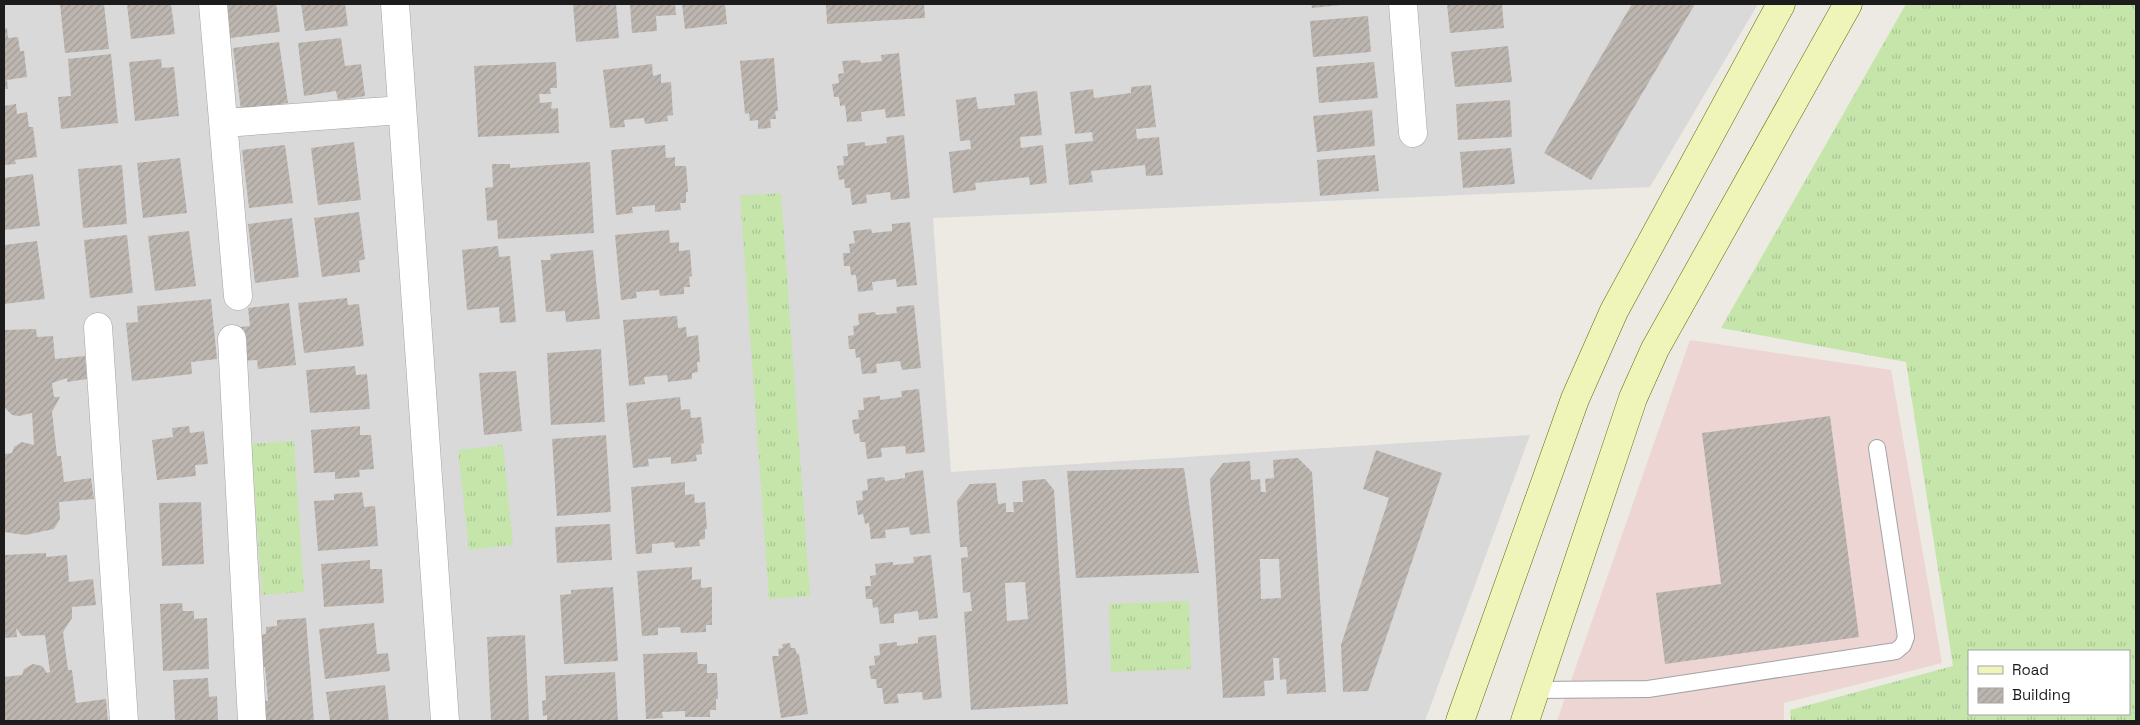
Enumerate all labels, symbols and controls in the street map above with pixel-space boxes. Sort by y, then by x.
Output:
legend [1968,650,2130,715]
text: Road [2012,660,2049,679]
text: Building [2012,685,2071,704]

